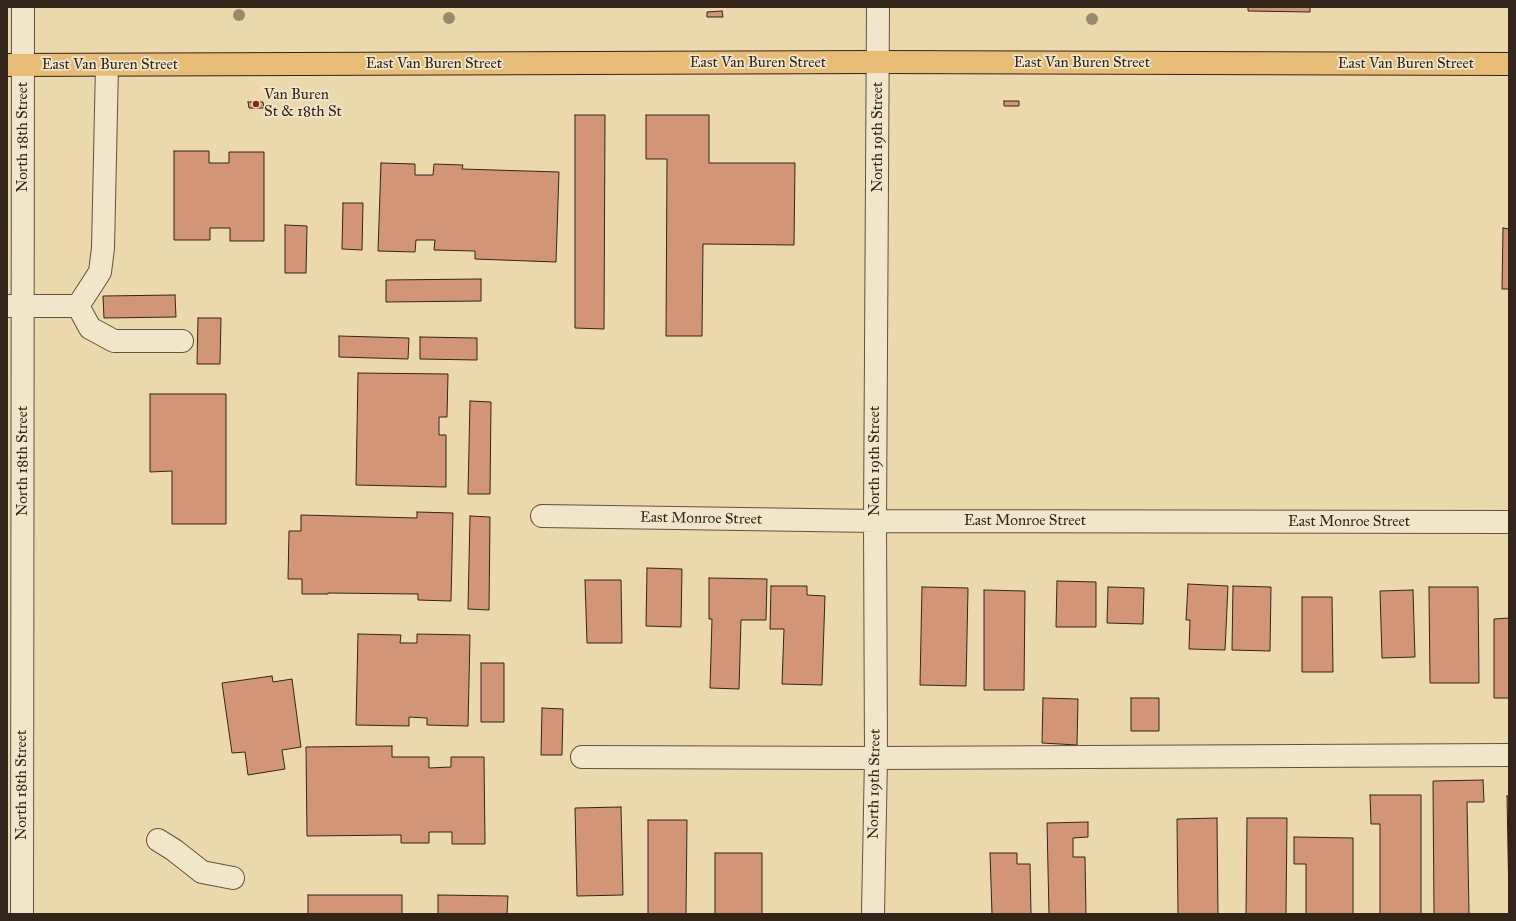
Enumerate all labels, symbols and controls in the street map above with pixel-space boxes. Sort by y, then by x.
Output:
street label: East Van Buren Street [690,54,826,72]
street label: East Van Buren Street [1014,54,1150,72]
street label: East Van Buren Street [366,55,502,73]
street label: East Van Buren Street [1338,55,1474,73]
street label: East Van Buren Street [42,56,178,74]
street label: North 18th Street [14,82,32,192]
street label: North 19th Street [869,82,887,192]
place label: Van Buren St & 18th St [264,86,342,121]
marker: Van Buren St & 18th St [251,99,261,109]
street label: North 18th Street [14,406,32,516]
street label: North 19th Street [866,406,884,516]
street label: East Monroe Street [640,509,762,529]
street label: East Monroe Street [964,512,1086,530]
street label: East Monroe Street [1288,513,1410,531]
street label: North 19th Street [865,729,885,839]
street label: North 18th Street [13,730,31,840]

